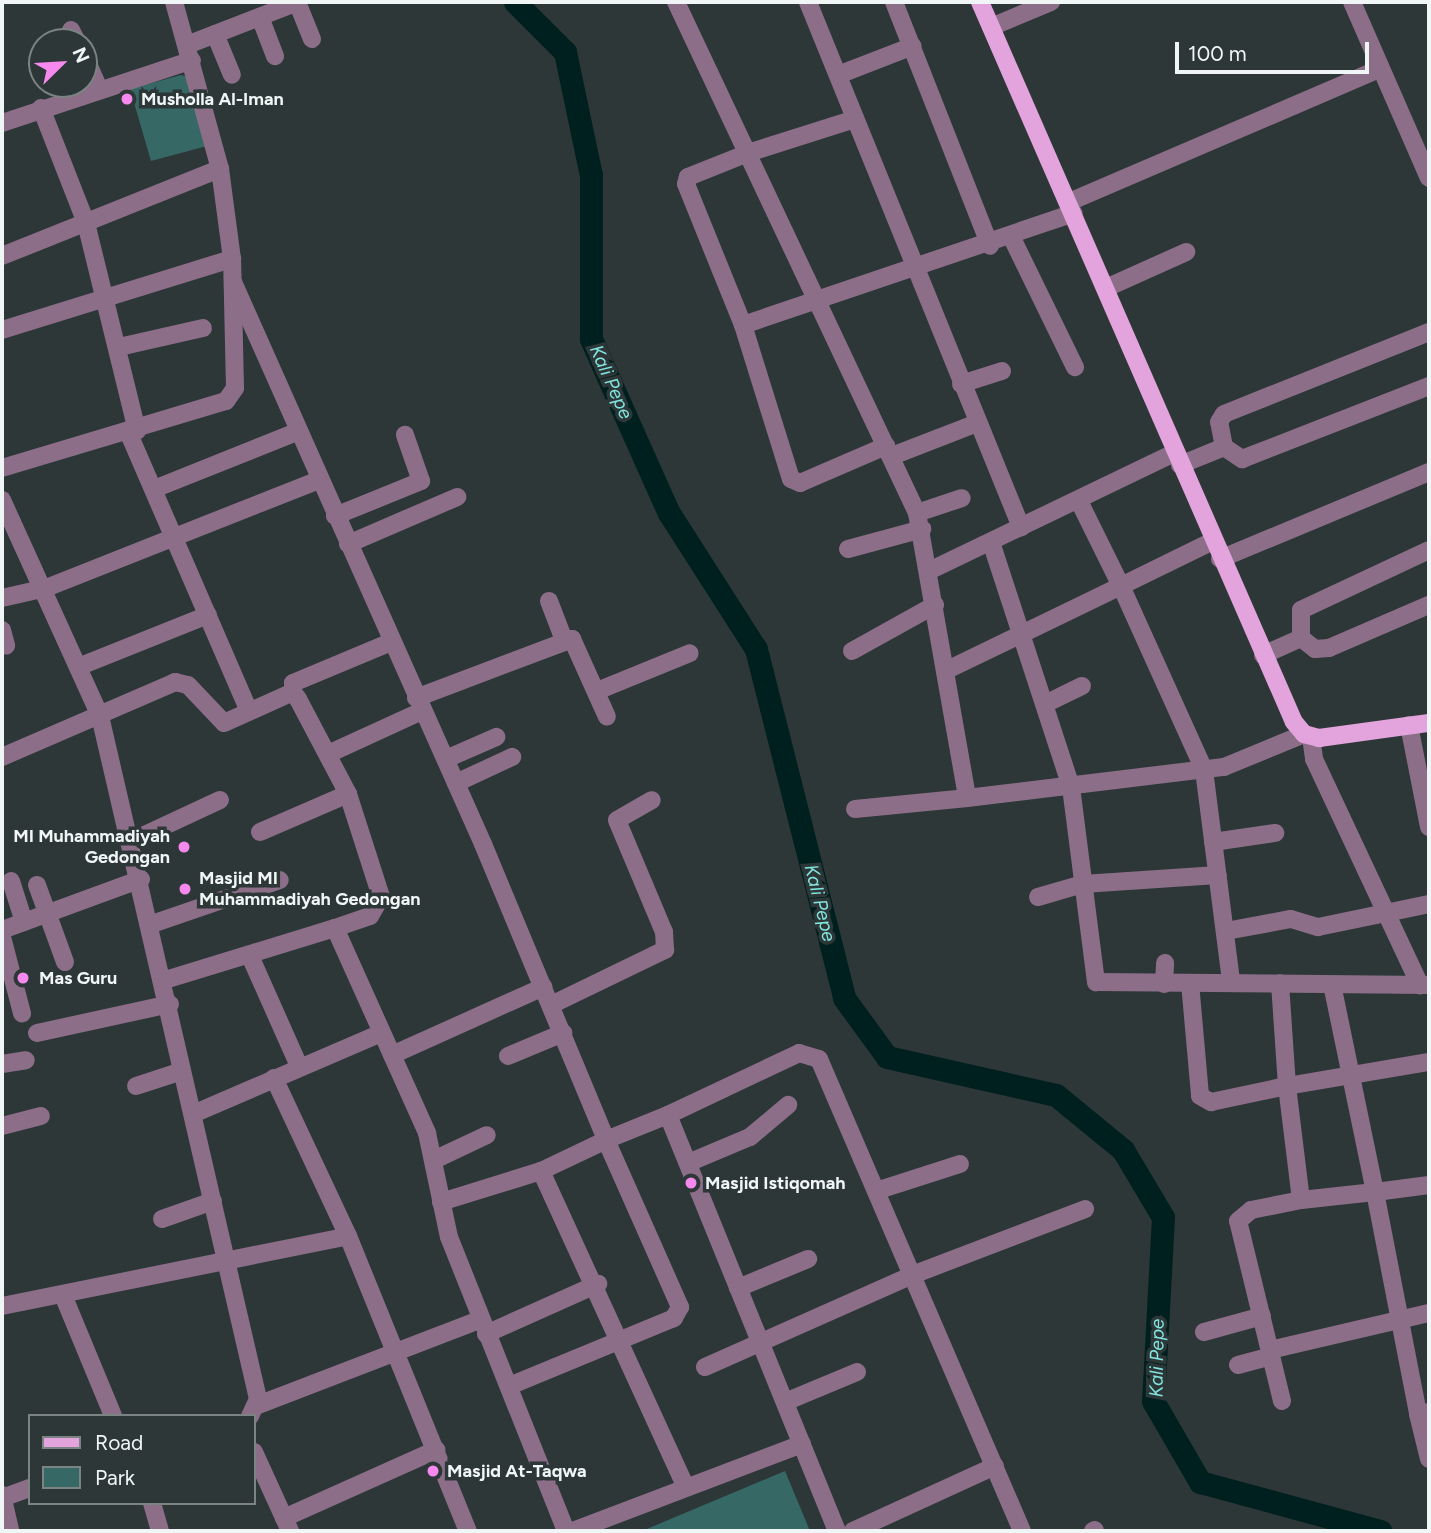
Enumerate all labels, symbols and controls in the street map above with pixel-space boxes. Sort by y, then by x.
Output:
north arrow [28,28,98,98]
scale bar [1179,28,1373,72]
text: 100 m [1188,41,1247,66]
text: N [67,44,94,66]
place label: Musholla Al-Iman [141,88,284,110]
marker: Musholla Al-Iman [119,91,135,107]
water label: Kali Pepe [585,341,637,423]
place label: MI Muhammadiyah Gedongan [13,826,170,868]
marker: MI Muhammadiyah Gedongan [176,839,192,855]
water label: Kali Pepe [799,862,841,944]
place label: Masjid MI Muhammadiyah Gedongan [199,868,421,910]
marker: Masjid MI Muhammadiyah Gedongan [177,881,193,897]
place label: Mas Guru [39,967,117,989]
marker: Mas Guru [13,968,33,988]
place label: Masjid Istiqomah [705,1172,846,1194]
marker: Masjid Istiqomah [683,1175,699,1191]
water label: Kali Pepe [1145,1318,1169,1398]
legend [28,1414,256,1505]
text: Road [95,1430,143,1455]
place label: Masjid At-Taqwa [447,1460,587,1482]
marker: Masjid At-Taqwa [425,1463,441,1479]
text: Park [95,1465,135,1490]

